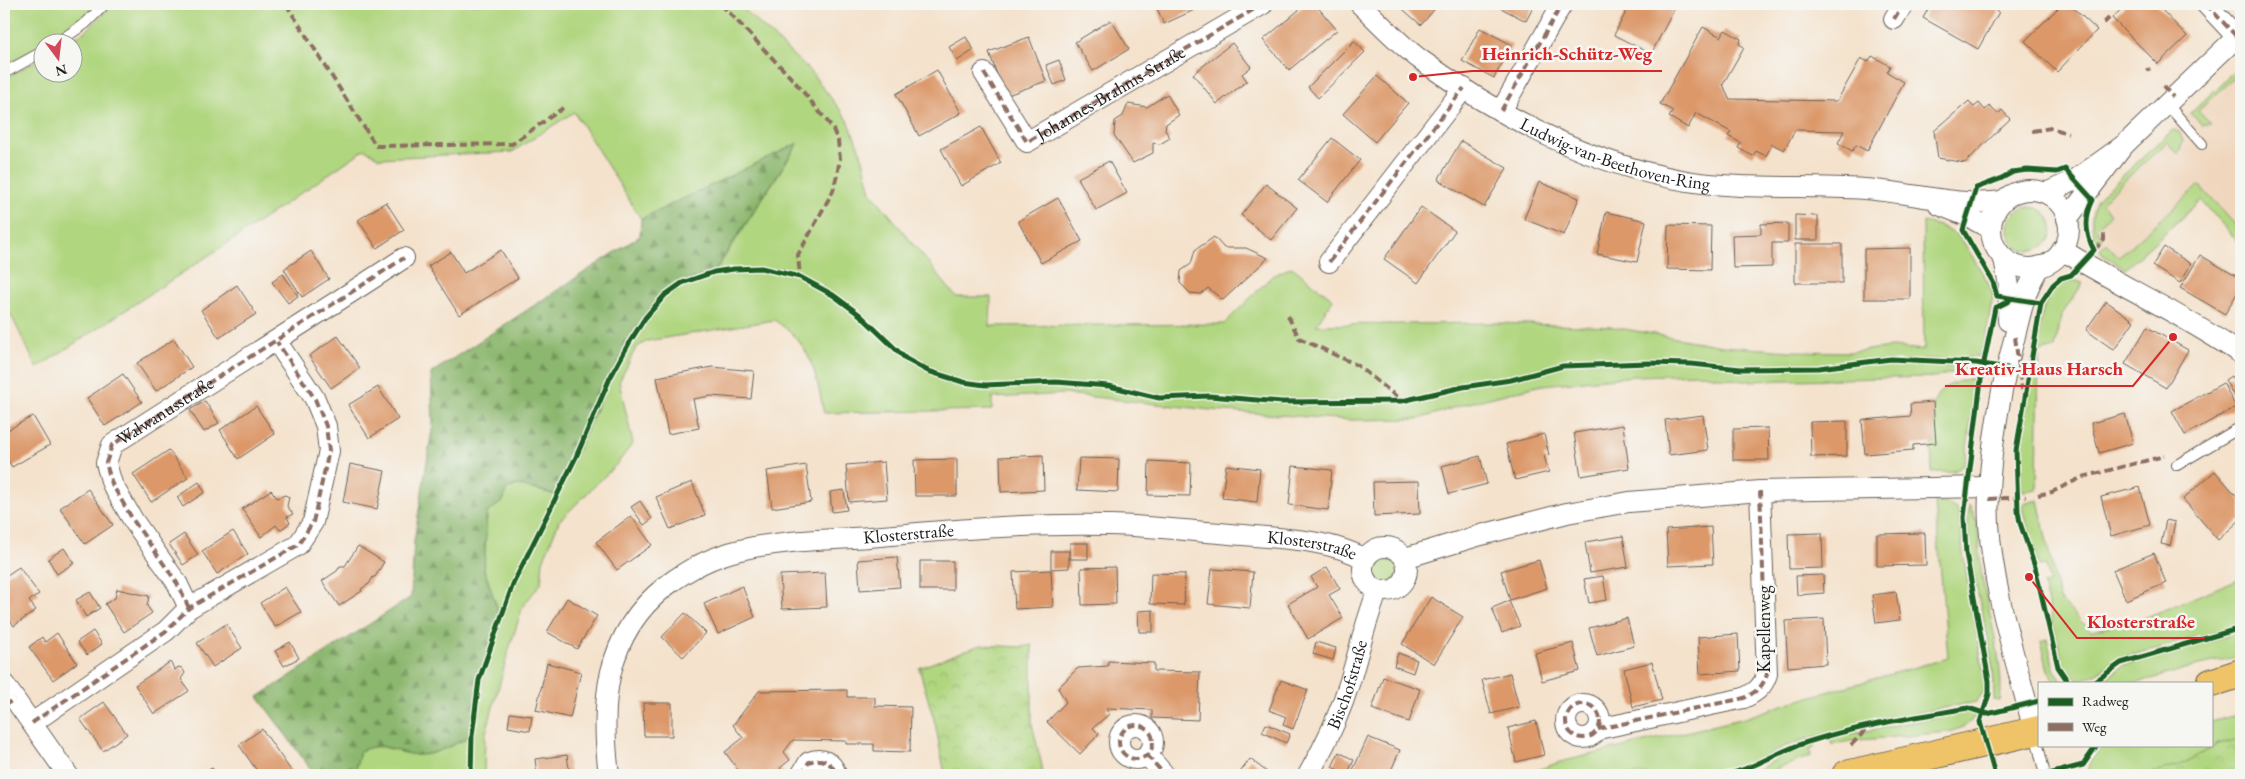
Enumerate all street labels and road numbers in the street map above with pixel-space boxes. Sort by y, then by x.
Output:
street label: Johannes-Brahms-Straße [1030,40,1189,146]
street label: Ludwig-van-Beethoven-Ring [1516,112,1711,195]
street label: Walwanusstraße [112,371,218,450]
street label: Klosterstraße [862,518,955,548]
street label: Klosterstraße [1266,525,1361,565]
street label: Kapellenweg [1752,585,1775,673]
street label: Bischofstraße [1321,637,1372,733]

